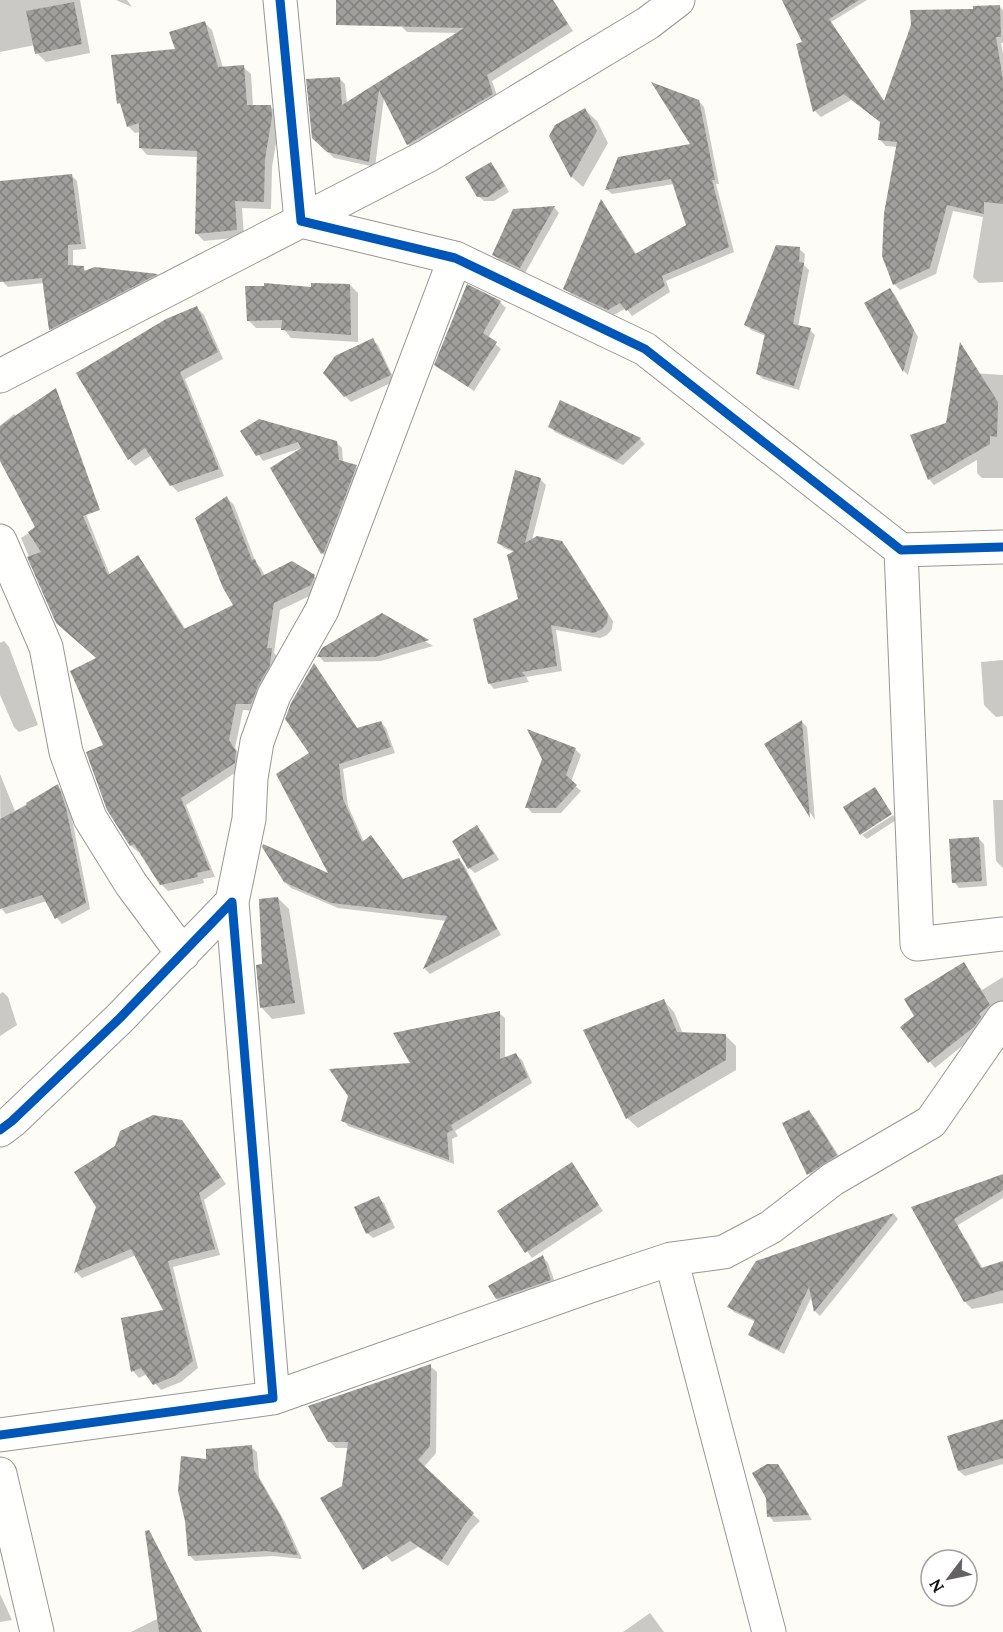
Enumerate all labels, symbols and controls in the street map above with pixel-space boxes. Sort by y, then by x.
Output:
north arrow [919,1548,979,1608]
text: N [925,1575,948,1596]

